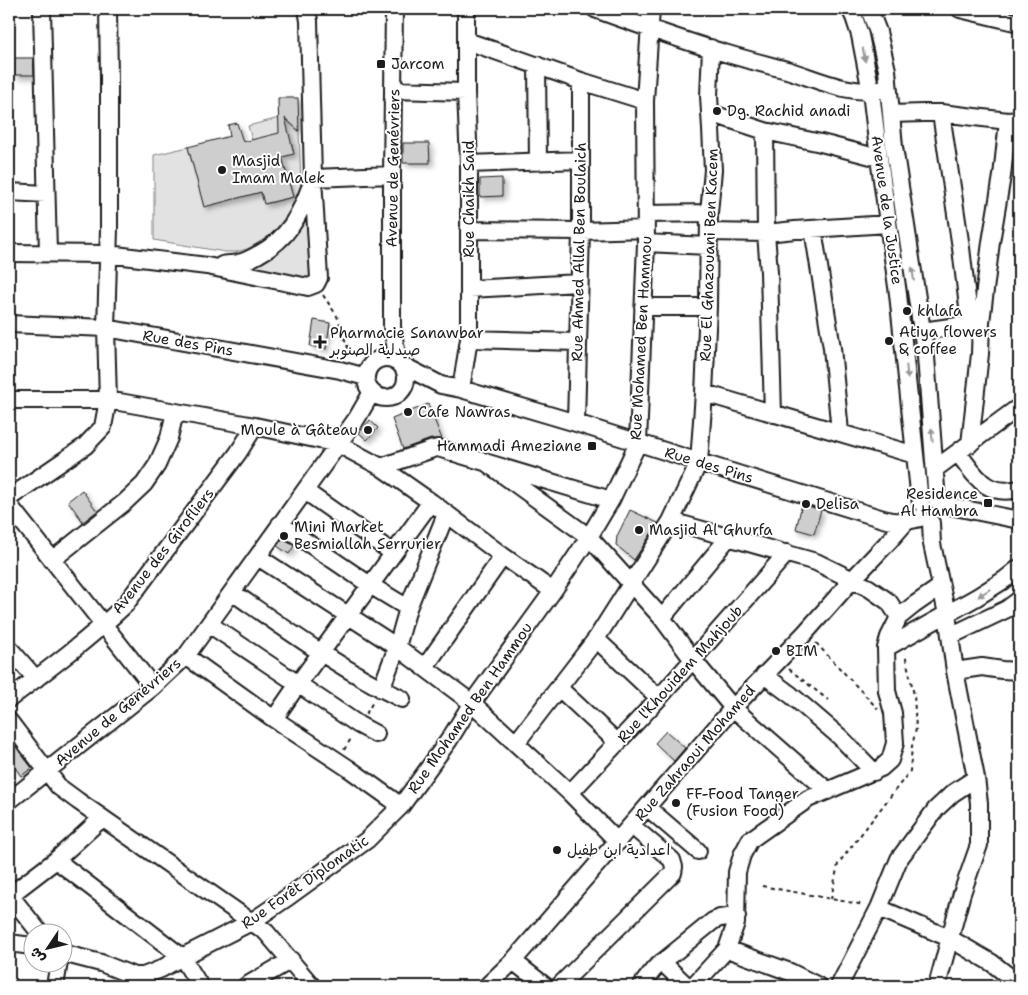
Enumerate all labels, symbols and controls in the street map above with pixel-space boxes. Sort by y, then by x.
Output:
one-way arrow [860,48,868,64]
place label: Jarcom [391,54,445,74]
marker: Jarcom [375,58,387,70]
street label: Avenue de Genévriers [382,88,404,248]
place label: Dg. Rachid anadi [727,101,851,121]
marker: Dg. Rachid anadi [711,105,723,117]
street label: Avenue de la Justice [867,134,907,286]
street label: Rue Chaikh Said [459,140,479,258]
street label: Rue Ahmed Allal Ben Boulaich [567,142,591,362]
street label: Rue El Ghazouani Ben Kacem [695,148,723,362]
place label: Masjid Imam Malek [232,151,325,188]
marker: Masjid Imam Malek [216,164,228,176]
street label: Rue Mohamed Ben Hammou [626,235,656,441]
one-way arrow [909,266,917,282]
place label: khlafa [917,301,963,321]
marker: khlafa [901,305,913,317]
place label: Atiya flowers & coffee [899,322,997,359]
place label: Pharmacie Sanawbar صيدلية الصنوبر [329,323,484,360]
street label: Rue des Pins [141,325,235,361]
marker: Atiya flowers & coffee [883,335,895,347]
marker: Pharmacie Sanawbar صيدلية الصنوبر [314,336,326,348]
one-way arrow [903,364,911,380]
place label: Cafe Nawras [418,402,511,422]
marker: Cafe Nawras [402,406,414,418]
place label: Moule à Gâteau [241,420,358,440]
marker: Moule à Gâteau [362,424,374,436]
one-way arrow [928,427,936,443]
place label: Hammadi Ameziane [437,436,582,456]
marker: Hammadi Ameziane [586,440,598,452]
street label: Rue des Pins [662,442,756,488]
street label: Avenue des Girofliers [107,484,219,618]
place label: Residence Al Hambra [900,484,979,521]
place label: Delisa [816,494,860,514]
marker: Residence Al Hambra [982,497,994,509]
marker: Delisa [800,498,812,510]
place label: Mini Market Besmiallah Serrurier [294,517,441,554]
place label: Masjid Al Ghurfa [649,520,773,540]
marker: Masjid Al Ghurfa [633,524,645,536]
marker: Mini Market Besmiallah Serrurier [278,530,290,542]
one-way arrow [977,588,991,597]
street label: Rue l'Khouidem Mahjoub [613,601,747,747]
street label: Rue Mohamed Ben Hammou [403,618,537,798]
place label: BIM [786,641,818,661]
marker: BIM [770,645,782,657]
street label: Avenue de Genévriers [51,653,185,771]
street label: Rue Zahraoui Mohamed [630,680,760,825]
place label: FF-Food Tanger (Fusion Food) [686,784,799,821]
marker: FF-Food Tanger (Fusion Food) [670,797,682,809]
street label: Rue Forêt Diplomatic [237,831,373,933]
place label: اعدادية ابن طفيل [567,840,670,860]
marker: اعدادية ابن طفيل [551,844,563,856]
north arrow [22,922,72,972]
text: ش [26,944,49,967]

